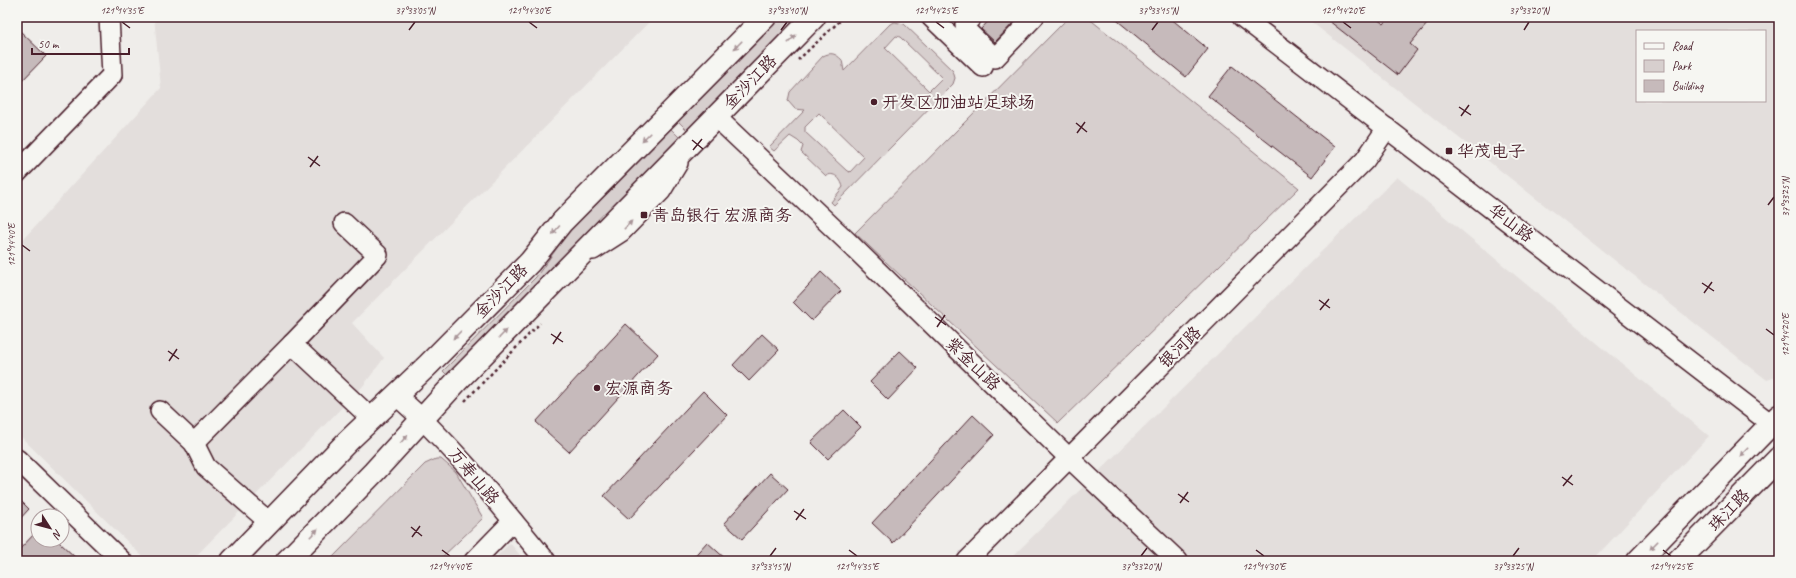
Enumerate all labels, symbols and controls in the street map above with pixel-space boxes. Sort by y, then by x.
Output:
text: 121°14'35"E [100,4,145,17]
text: 37°33'05"N [395,4,437,17]
text: 121°14'30"E [507,4,552,17]
text: 37°33'10"N [767,4,809,17]
text: 121°14'25"E [914,4,959,17]
text: 37°33'15"N [1138,4,1180,17]
text: 121°14'20"E [1321,4,1366,17]
text: 37°33'20"N [1509,4,1551,17]
scale bar [32,30,129,56]
legend [1636,30,1766,102]
one-way arrow [788,34,797,44]
text: 50 m [38,36,60,52]
text: Road [1672,38,1694,54]
one-way arrow [733,40,743,50]
street label: 金沙江路 [719,50,781,114]
text: Park [1672,58,1693,74]
text: Building [1672,78,1704,94]
place label: 开发区加油站足球场 [882,92,1035,113]
marker: 开发区加油站足球场 [869,97,879,107]
one-way arrow [641,132,651,142]
place label: 华茂电子 [1457,141,1525,162]
marker: 华茂电子 [1444,146,1454,156]
text: 37°33'25"N [1779,175,1792,217]
street label: 华山路 [1484,199,1538,247]
place label: 青岛银行 宏源商务 [652,205,792,226]
marker: 青岛银行 宏源商务 [639,210,649,220]
one-way arrow [623,220,633,230]
text: 121°14'40"E [5,222,18,267]
one-way arrow [551,225,560,236]
street label: 金沙江路 [470,259,532,323]
text: 121°14'20"E [1779,312,1792,357]
street label: 银河路 [1155,322,1205,372]
one-way arrow [498,329,508,339]
one-way arrow [452,330,462,340]
street label: 紫金山路 [941,333,1005,395]
place label: 宏源商务 [605,378,673,399]
marker: 宏源商务 [592,383,602,393]
one-way arrow [399,434,409,444]
street label: 万寿山路 [444,443,504,509]
one-way arrow [1739,447,1749,457]
street label: 珠江路 [1704,484,1754,536]
north arrow [30,508,70,548]
text: N [49,527,66,543]
one-way arrow [309,528,319,538]
one-way arrow [1649,540,1659,550]
text: 121°14'40"E [428,560,473,573]
text: 37°33'15"N [750,560,792,573]
text: 121°14'35"E [835,560,880,573]
text: 37°33'20"N [1121,560,1163,573]
text: 121°14'30"E [1242,560,1287,573]
text: 37°33'25"N [1493,560,1535,573]
text: 121°14'25"E [1649,560,1694,573]

